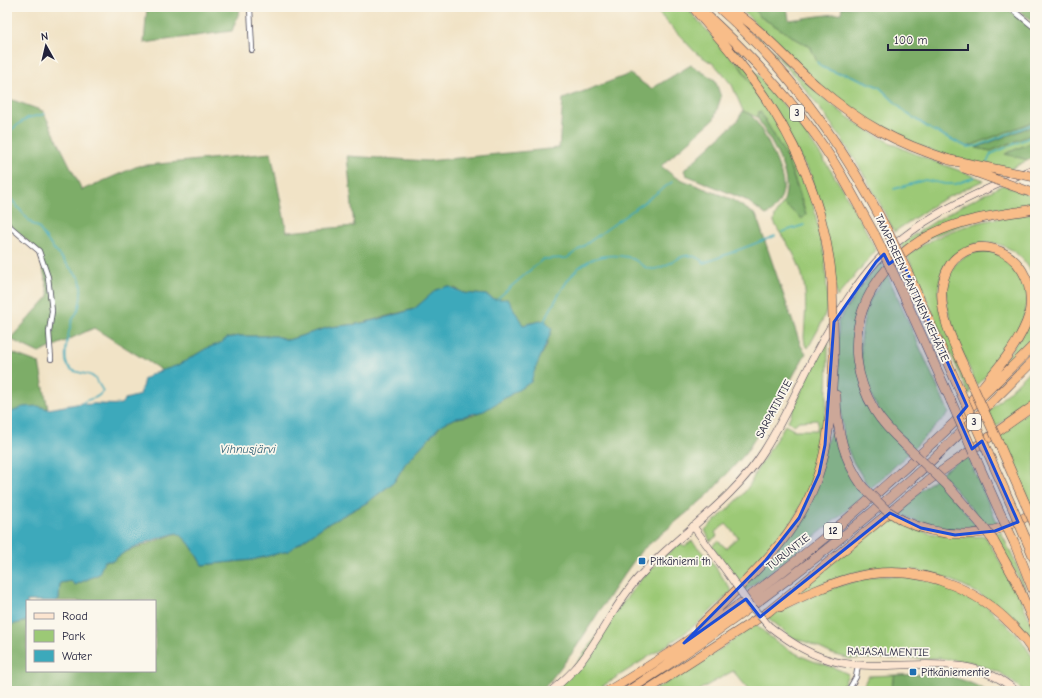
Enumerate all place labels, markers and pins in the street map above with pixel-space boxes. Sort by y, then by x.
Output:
place label: Pitkäniemi th [650,555,711,568]
marker: Pitkäniemi th [637,556,647,566]
place label: Pitkäniementie [921,666,990,679]
marker: Pitkäniementie [908,667,918,677]

